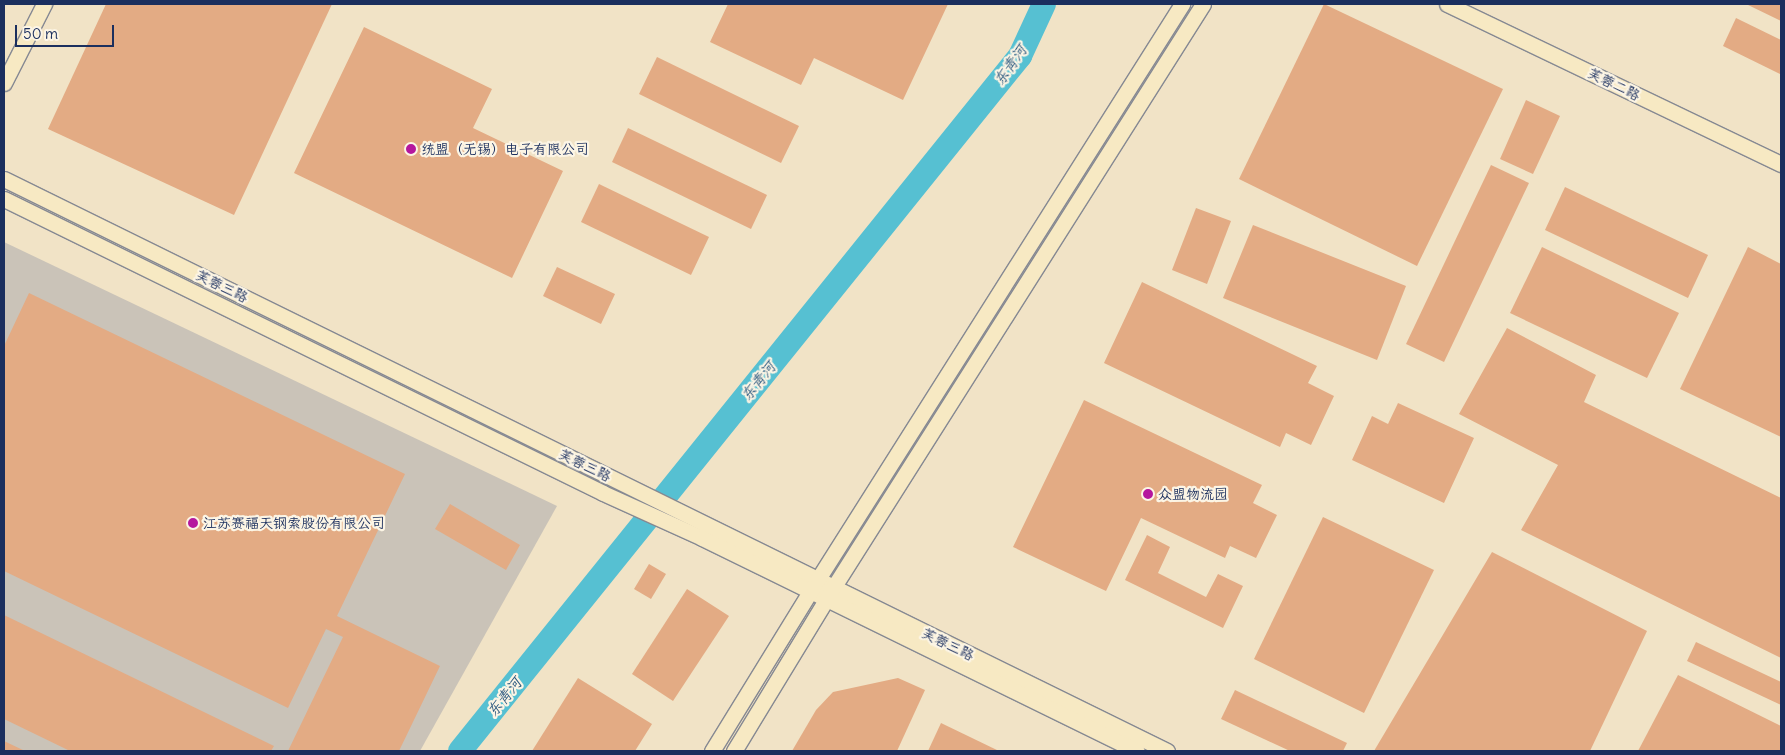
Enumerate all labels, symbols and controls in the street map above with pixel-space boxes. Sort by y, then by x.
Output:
scale bar [18,15,116,47]
text: 50 m [23,24,58,43]
water label: 东青河 [990,41,1030,89]
street label: 芙蓉二路 [1585,64,1643,104]
place label: 统盟（无锡）电子有限公司 [421,141,589,157]
marker: 统盟（无锡）电子有限公司 [405,143,417,155]
street label: 芙蓉三路 [193,266,251,306]
water label: 东青河 [737,358,779,404]
street label: 芙蓉三路 [556,445,614,485]
place label: 众盟物流园 [1158,486,1228,502]
marker: 众盟物流园 [1142,488,1154,500]
place label: 江苏赛福天钢索股份有限公司 [203,515,385,531]
marker: 江苏赛福天钢索股份有限公司 [187,517,199,529]
street label: 芙蓉三路 [919,624,977,664]
water label: 东青河 [483,674,525,720]

